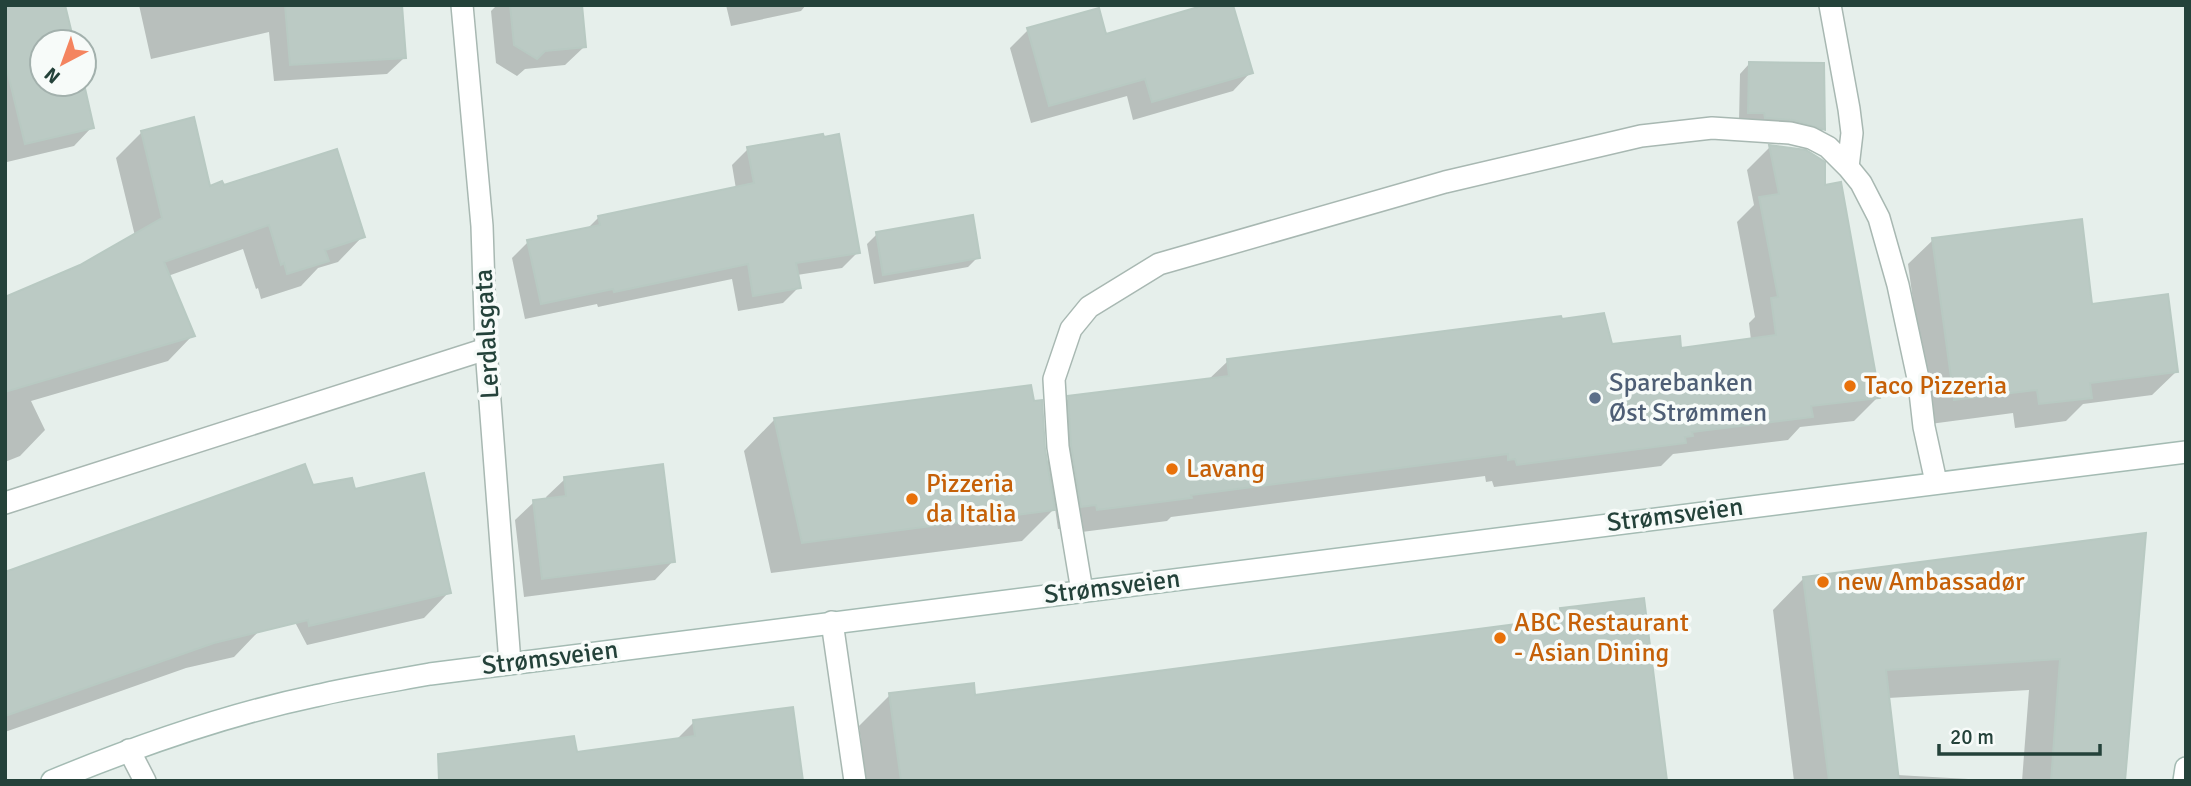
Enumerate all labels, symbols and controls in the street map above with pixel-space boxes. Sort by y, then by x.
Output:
north arrow [28,28,98,98]
text: N [40,62,65,88]
street label: Lerdalsgata [468,268,506,400]
place label: Sparebanken Øst Strømmen [1609,367,1767,429]
place label: Taco Pizzeria [1864,370,2007,402]
marker: Taco Pizzeria [1842,378,1858,394]
marker: Sparebanken Øst Strømmen [1587,390,1603,406]
place label: Lavang [1186,453,1265,485]
marker: Lavang [1164,461,1180,477]
place label: Pizzeria da Italia [926,468,1016,530]
marker: Pizzeria da Italia [904,491,920,507]
street label: Strømsveien [1605,491,1745,539]
street label: Strømsveien [1042,563,1182,611]
place label: new Ambassadør [1837,566,2025,598]
marker: new Ambassadør [1815,574,1831,590]
place label: ABC Restaurant - Asian Dining [1514,607,1689,669]
marker: ABC Restaurant - Asian Dining [1492,630,1508,646]
street label: Strømsveien [480,634,620,682]
scale bar [1939,712,2100,756]
text: 20 m [1950,724,1994,750]

